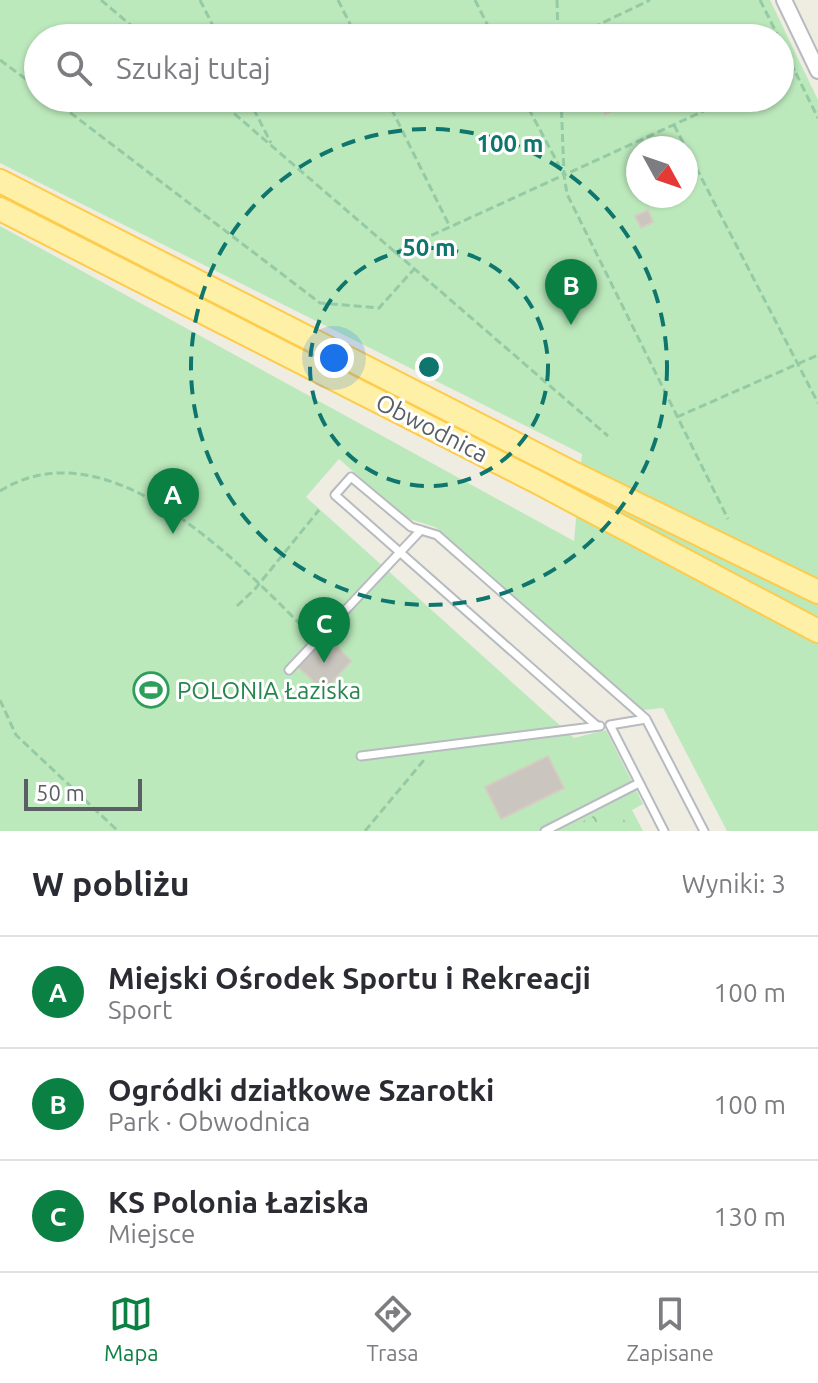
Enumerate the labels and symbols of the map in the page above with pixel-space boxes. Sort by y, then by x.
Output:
text: 100 m [477,130,543,157]
north arrow [626,136,698,208]
text: 50 m [402,234,456,261]
pin: B [545,259,597,325]
your location [314,338,354,378]
centre of rings [415,353,443,381]
street label: Obwodnica [371,388,493,468]
pin: A [147,468,199,534]
pin: C [298,597,350,663]
sports icon: POLONIA Łaziska [132,671,170,709]
place label: POLONIA Łaziska [177,677,361,704]
scale bar [24,775,142,811]

